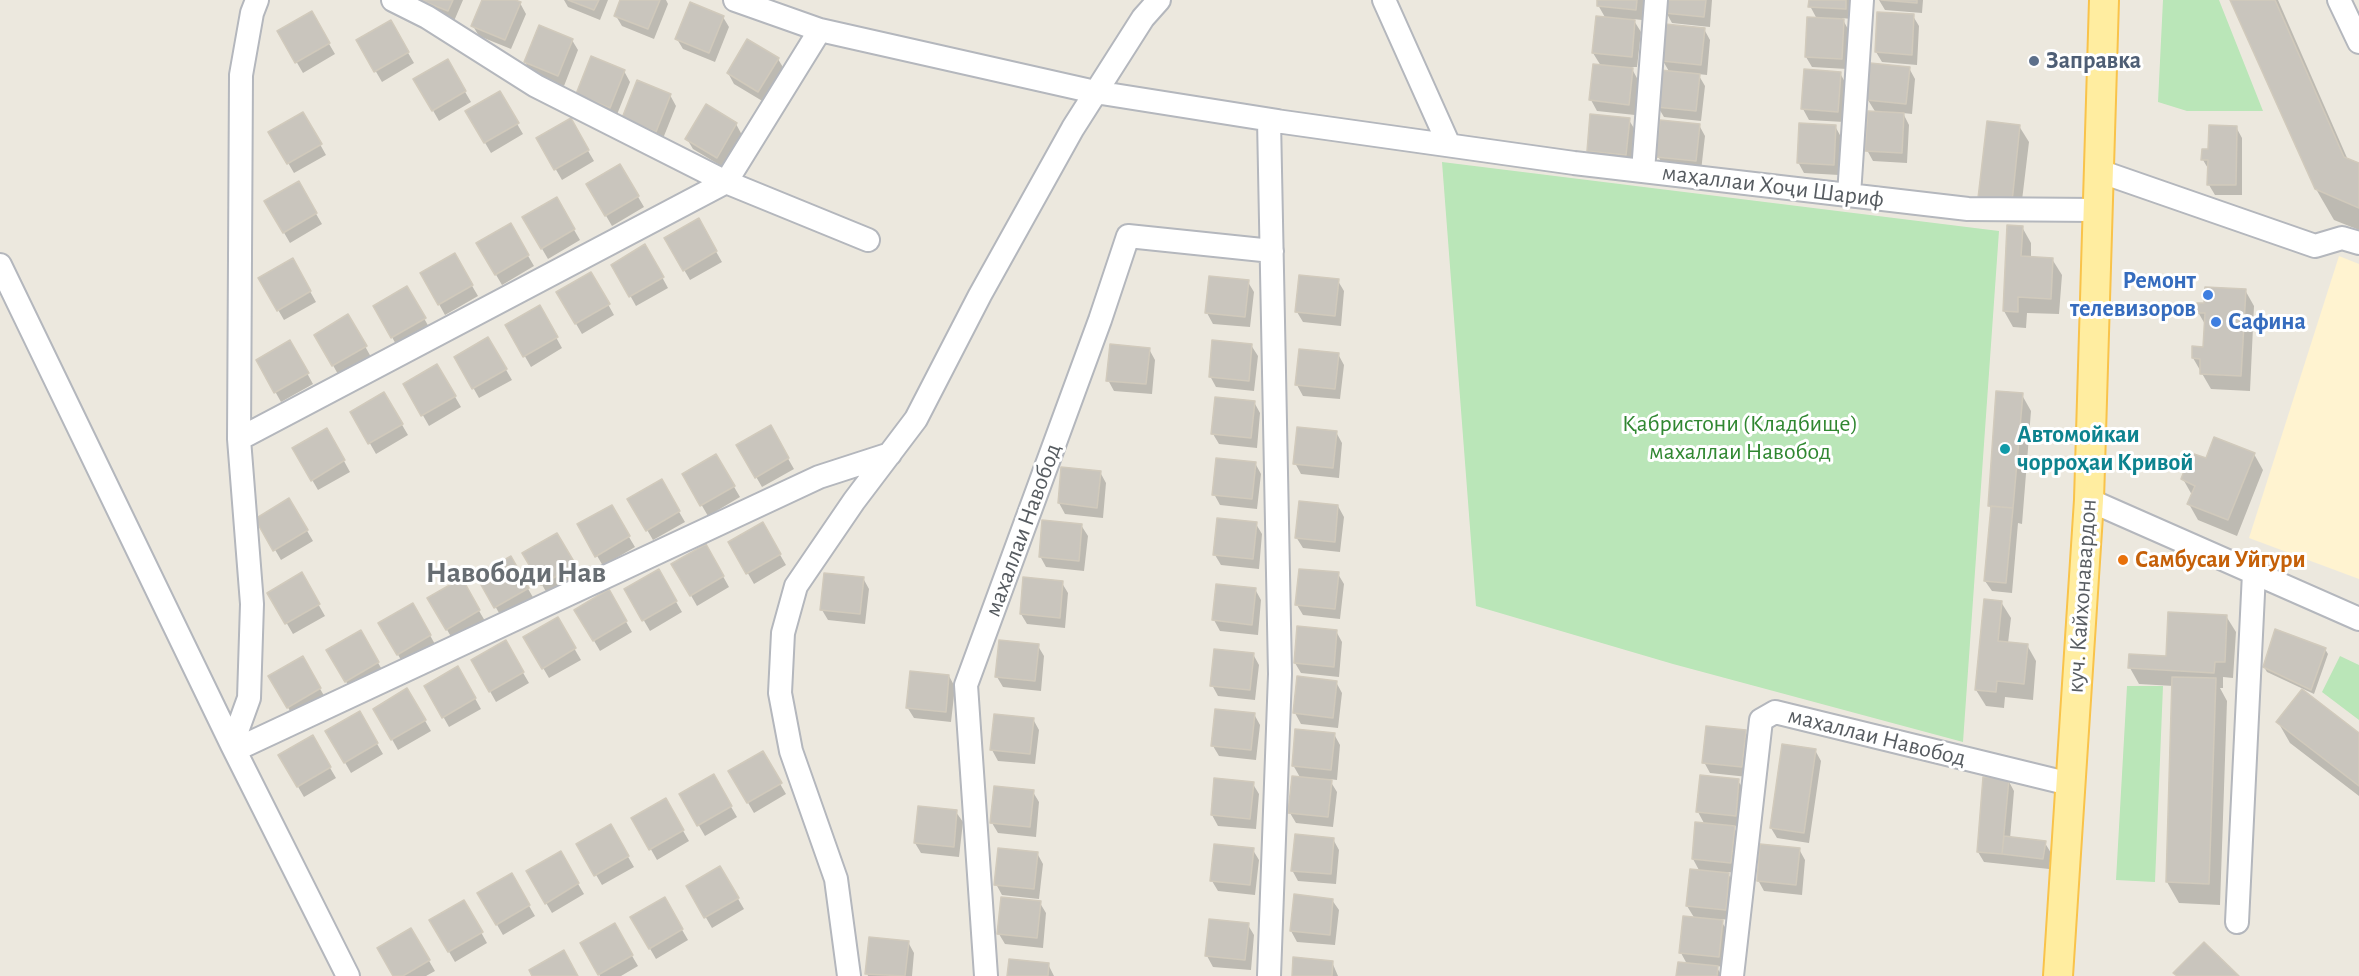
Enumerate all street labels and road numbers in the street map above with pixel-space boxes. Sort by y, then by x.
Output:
street label: маҳаллаи Хоҷи Шариф [1660,158,1886,214]
street label: махаллаи Навобод [978,439,1068,621]
street label: куч. Кайхонавардон [2061,498,2103,694]
street label: махаллаи Навобод [1785,701,1969,773]

